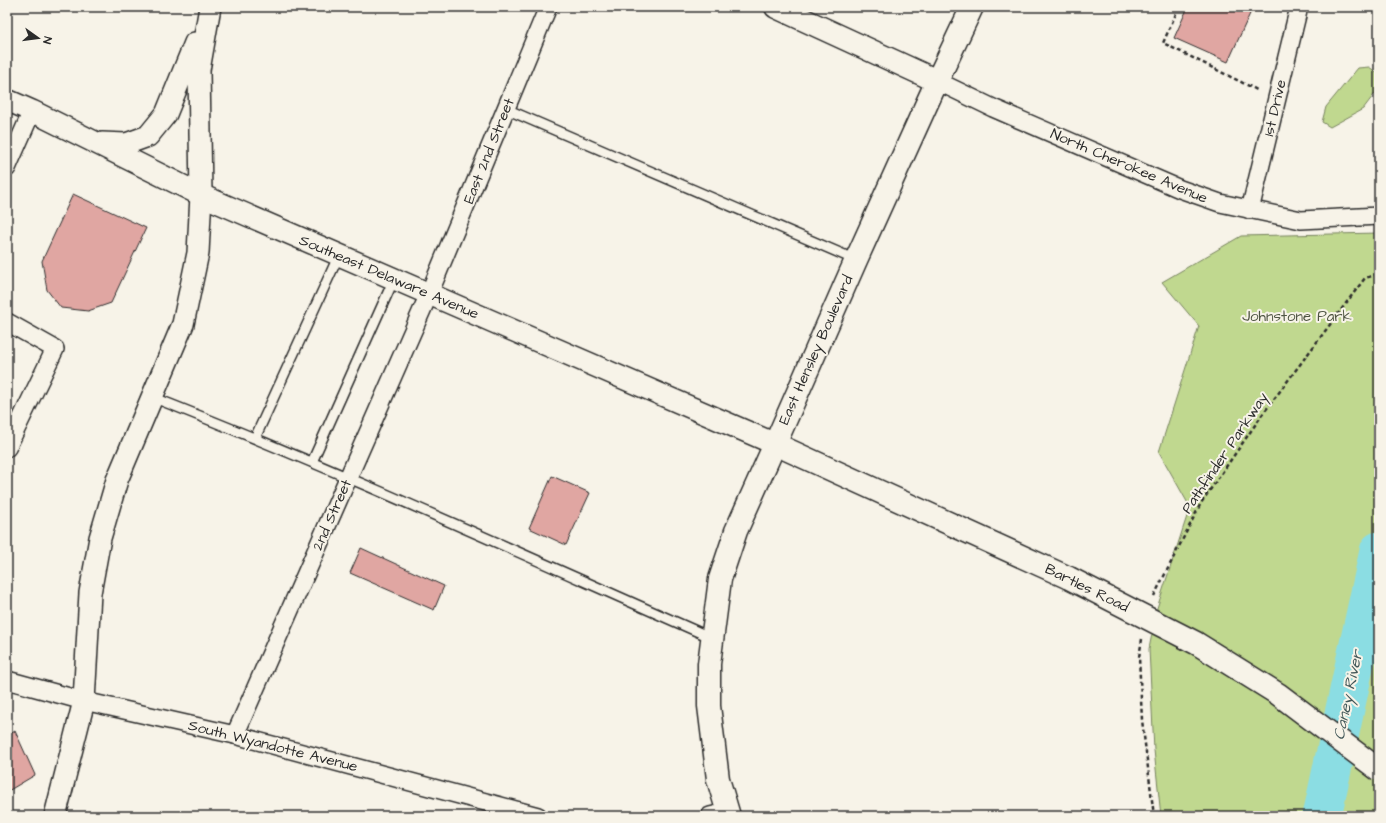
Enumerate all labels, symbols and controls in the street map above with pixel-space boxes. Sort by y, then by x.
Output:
north arrow [18,18,58,58]
text: N [39,35,55,46]
street label: 1st Drive [1258,78,1292,138]
street label: East 2nd Street [458,95,520,207]
street label: North Cherokee Avenue [1047,123,1211,209]
street label: Southeast Delaware Avenue [296,230,482,324]
street label: East Hensley Boulevard [774,272,859,429]
park label: Johnstone Park [1242,306,1352,327]
street label: Pathfinder Parkway [1177,388,1274,518]
street label: 2nd Street [307,476,357,554]
street label: Bartles Road [1041,559,1133,618]
water label: Caney River [1328,646,1370,742]
street label: South Wyandotte Avenue [186,715,360,778]

